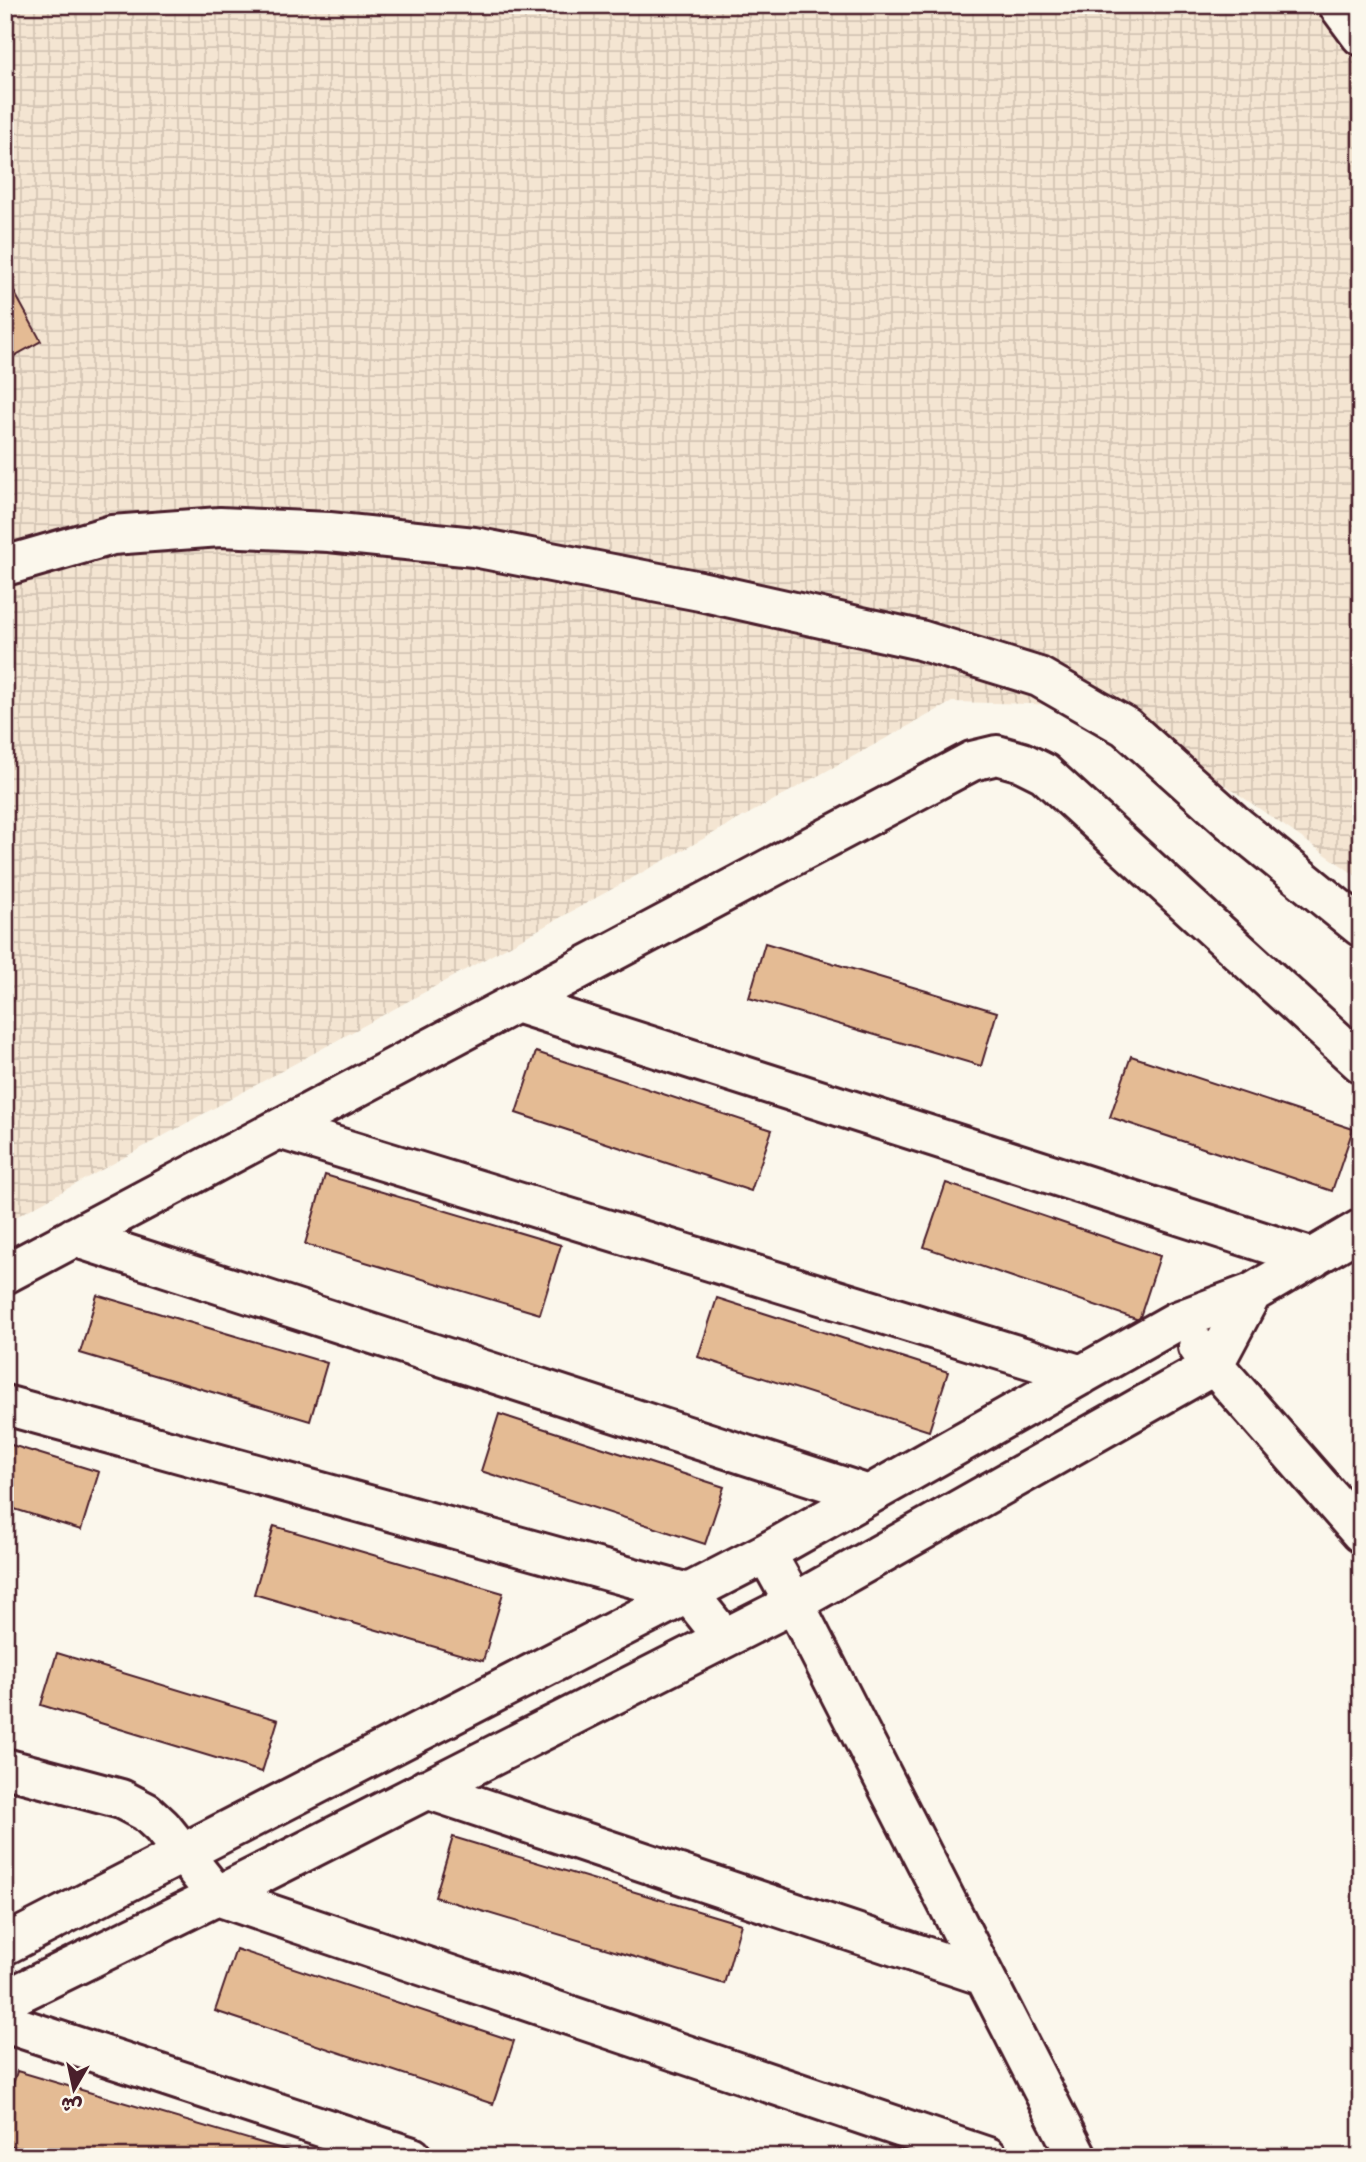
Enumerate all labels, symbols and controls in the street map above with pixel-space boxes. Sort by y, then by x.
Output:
north arrow [38,2054,108,2124]
text: ش [59,2090,84,2118]

